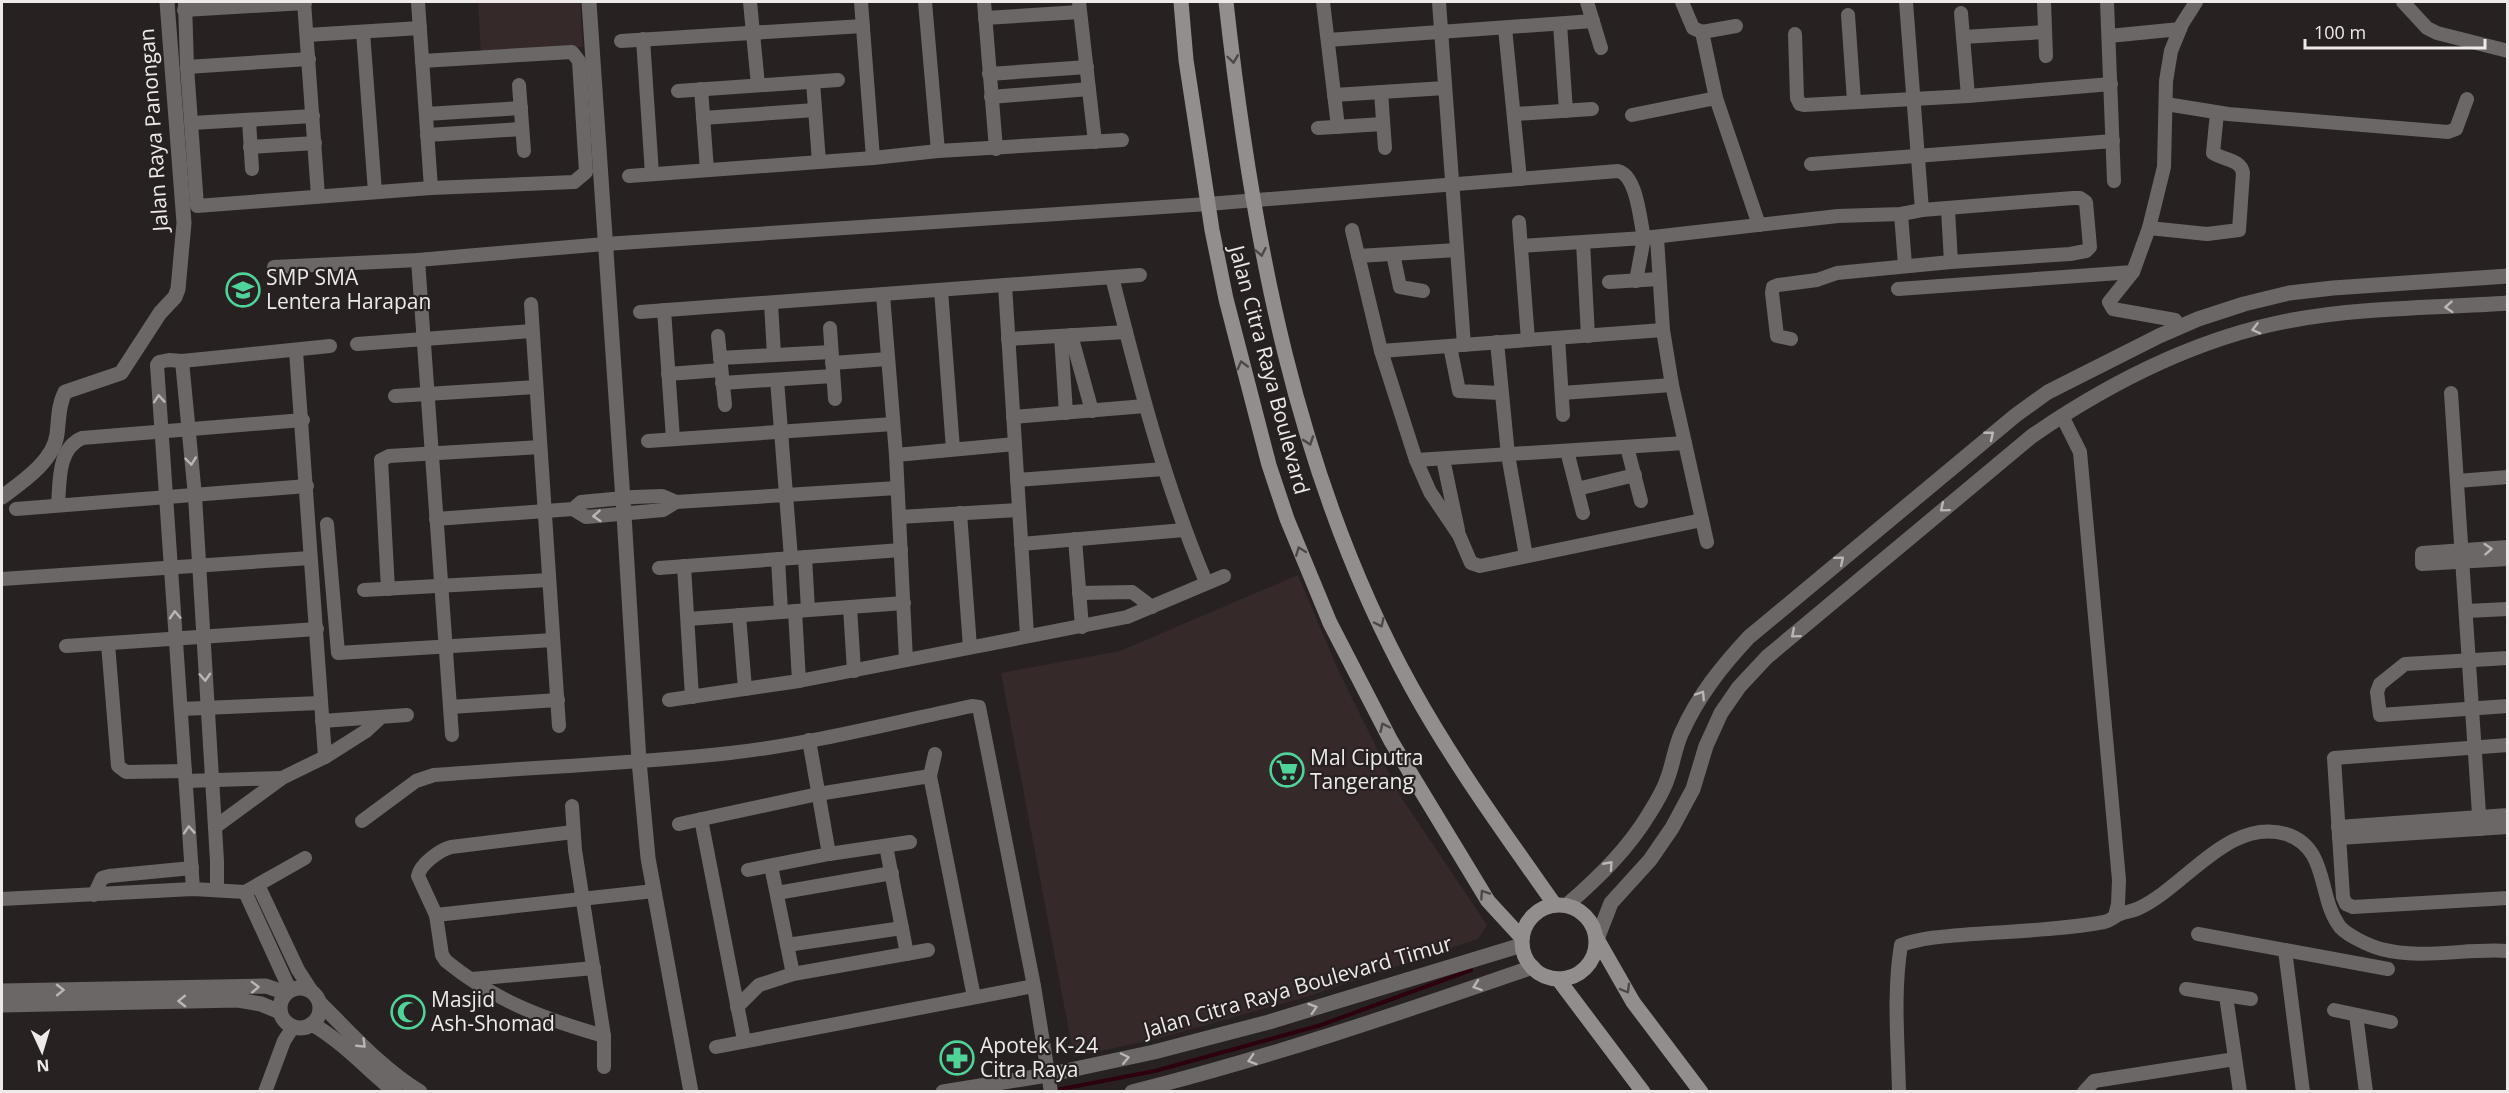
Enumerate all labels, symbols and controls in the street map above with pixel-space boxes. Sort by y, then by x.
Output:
scale bar [2305,12,2485,50]
text: 100 m [2314,20,2366,44]
street label: Jalan Raya Panongan [132,28,174,235]
one-way arrow [1227,55,1239,64]
street label: Jalan Citra Raya Boulevard [1223,240,1317,497]
one-way arrow [1254,247,1267,257]
place label: SMP SMA Lentera Harapan [266,263,431,315]
school or university icon: SMP SMA Lentera Harapan [225,272,261,308]
one-way arrow [2445,300,2454,313]
one-way arrow [2251,322,2262,334]
one-way arrow [1237,360,1249,371]
one-way arrow [153,395,166,404]
one-way arrow [1983,432,1994,443]
one-way arrow [1302,435,1315,446]
one-way arrow [184,457,197,466]
one-way arrow [1940,501,1951,512]
one-way arrow [593,510,602,523]
one-way arrow [2484,542,2493,555]
one-way arrow [1294,547,1307,557]
one-way arrow [1833,556,1844,567]
one-way arrow [169,610,182,619]
one-way arrow [1372,616,1384,627]
one-way arrow [1791,627,1802,638]
one-way arrow [199,672,212,681]
one-way arrow [1694,691,1706,701]
one-way arrow [1380,722,1392,733]
place label: Mal Ciputra Tangerang [1310,743,1423,795]
supermarket icon: Mal Ciputra Tangerang [1269,752,1305,788]
one-way arrow [183,826,196,835]
one-way arrow [1602,861,1613,872]
one-way arrow [1480,890,1491,901]
street label: Jalan Citra Raya Boulevard Timur [1138,928,1456,1044]
one-way arrow [1472,979,1483,992]
one-way arrow [250,980,259,993]
one-way arrow [1619,983,1630,994]
one-way arrow [55,984,64,996]
place label: Masjid Ash-Shomad [431,985,555,1037]
mosque icon: Masjid Ash-Shomad [390,994,426,1030]
one-way arrow [177,995,186,1008]
one-way arrow [1307,1003,1318,1015]
north arrow [12,1021,72,1081]
place label: Apotek K-24 Citra Raya [980,1031,1098,1083]
one-way arrow [356,1037,366,1048]
pharmacy icon: Apotek K-24 Citra Raya [939,1040,975,1076]
one-way arrow [1119,1052,1129,1065]
one-way arrow [1247,1053,1258,1065]
text: N [36,1055,50,1077]

